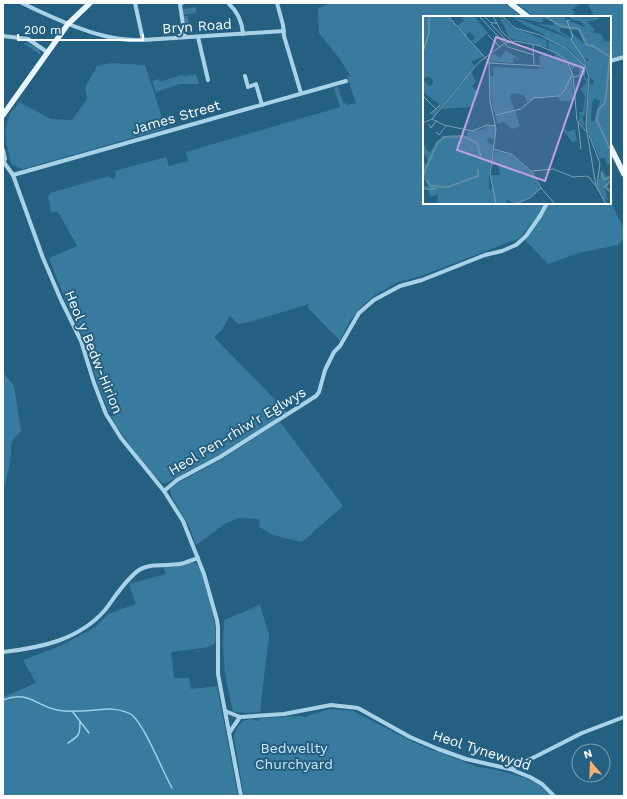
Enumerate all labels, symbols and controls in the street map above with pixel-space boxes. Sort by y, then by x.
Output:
scale bar [18,16,143,42]
street label: Bryn Road [162,16,232,36]
inset map [423,16,611,204]
text: 200 m [24,23,61,37]
street label: James Street [130,97,222,137]
street label: Heol y Bedw-Hirion [62,288,126,416]
street label: Heol Pen-rhiw'r Eglwys [165,384,309,478]
street label: Heol Tynewydd [431,727,533,773]
park label: Bedwellty Churchyard [255,740,333,772]
north arrow [571,743,611,783]
text: N [582,747,594,761]

